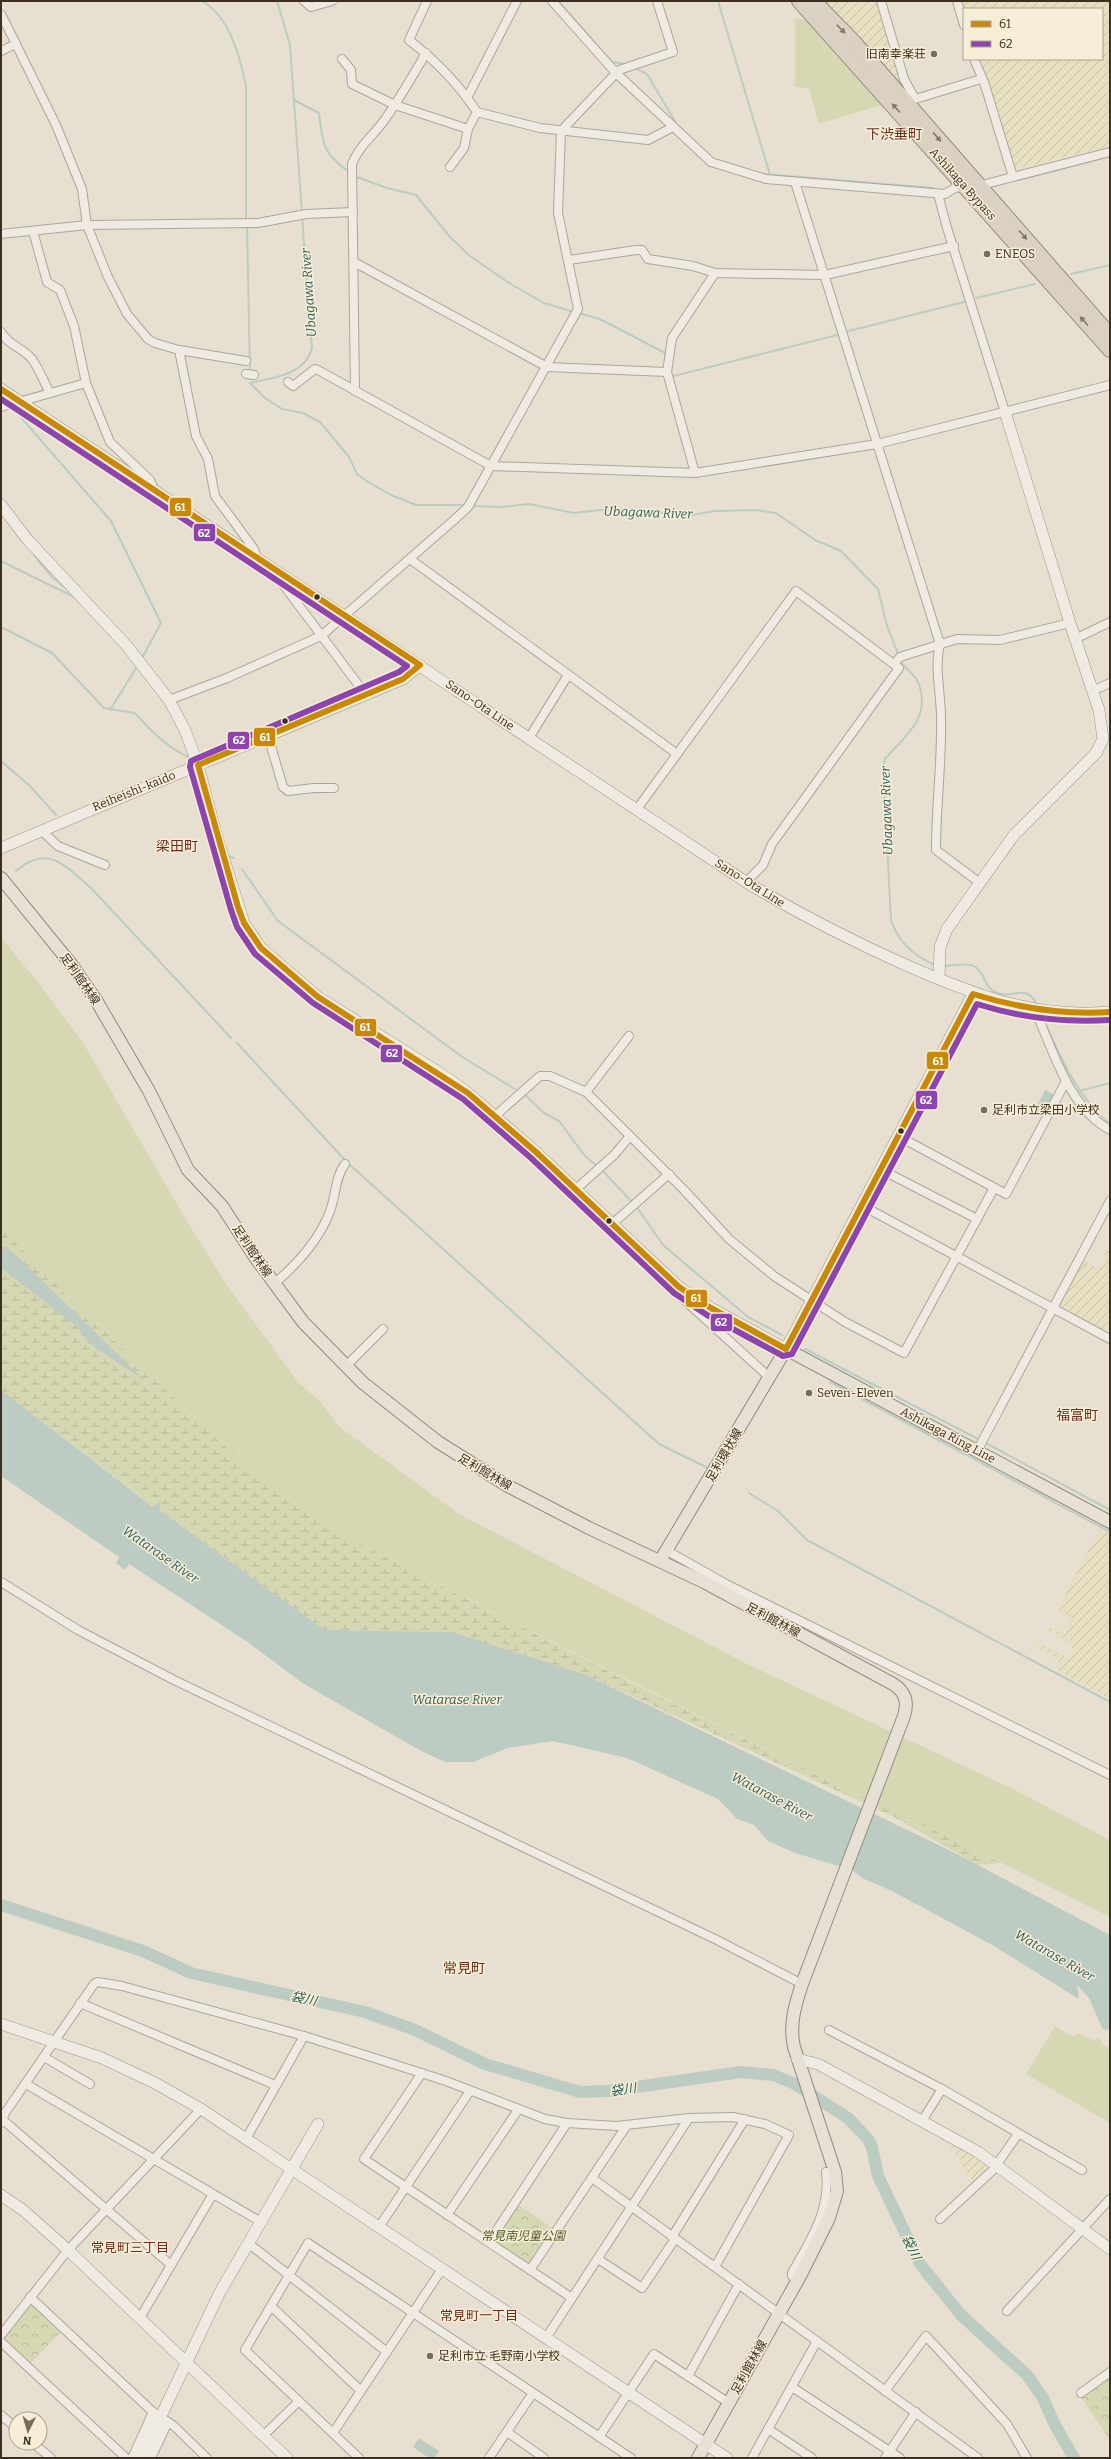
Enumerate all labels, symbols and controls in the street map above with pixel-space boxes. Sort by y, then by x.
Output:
legend [963,8,1103,60]
text: 61 [999,17,1011,31]
one-way arrow [837,24,846,34]
text: 62 [999,37,1012,51]
place label: 旧南幸楽荘 [866,47,926,61]
marker: 旧南幸楽荘 [929,49,939,59]
one-way arrow [891,103,900,113]
district label: 下渋垂町 [866,126,922,143]
one-way arrow [932,132,941,142]
street label: Ashikaga Bypass [927,145,999,223]
one-way arrow [1018,229,1027,240]
water label: Ubagawa River [298,247,319,338]
place label: ENEOS [995,247,1035,261]
marker: ENEOS [982,249,992,259]
one-way arrow [1080,315,1089,326]
line badge: 61 [169,497,192,517]
text: 61 [174,501,186,514]
water label: Ubagawa River [603,503,693,522]
line badge: 62 [193,523,216,542]
text: 62 [198,527,210,540]
unlabelled marker [312,592,322,602]
street label: Sano-Ota Line [443,677,517,733]
unlabelled marker [280,716,290,726]
line badge: 61 [253,727,276,747]
line badge: 62 [227,731,250,750]
text: 61 [259,731,271,744]
text: 62 [233,734,245,747]
water label: Ubagawa River [877,765,896,856]
street label: Reiheishi-kaido [90,768,178,814]
district label: 梁田町 [156,838,198,855]
street label: Sano-Ota Line [712,856,788,910]
street label: 足利館林線 [57,950,103,1008]
line badge: 61 [354,1018,377,1037]
text: 61 [359,1021,371,1034]
line badge: 62 [380,1044,403,1063]
text: 62 [386,1047,398,1060]
line badge: 61 [926,1051,949,1070]
text: 61 [932,1055,944,1068]
line badge: 62 [915,1090,938,1110]
text: 62 [920,1094,932,1107]
place label: 足利市立梁田小学校 [992,1103,1100,1117]
marker: 足利市立梁田小学校 [979,1105,989,1115]
unlabelled marker [896,1126,906,1136]
unlabelled marker [604,1216,614,1226]
street label: 足利館林線 [229,1222,275,1280]
line badge: 61 [685,1289,708,1308]
text: 61 [690,1292,702,1305]
line badge: 62 [710,1313,733,1332]
text: 62 [715,1316,727,1329]
place label: Seven-Eleven [817,1386,894,1400]
marker: Seven-Eleven [804,1388,814,1398]
street label: Ashikaga Ring Line [898,1404,998,1466]
district label: 福富町 [1056,1407,1098,1424]
street label: 足利環状線 [703,1426,745,1484]
street label: 足利館林線 [456,1451,514,1493]
water label: Watarase River [120,1523,202,1587]
street label: 足利館林線 [743,1600,803,1640]
water label: Watarase River [412,1692,502,1707]
water label: Watarase River [729,1769,815,1824]
water label: Watarase River [1012,1927,1098,1985]
district label: 常見町 [443,1960,485,1977]
water label: 袋川 [290,1988,320,2009]
water label: 袋川 [609,2080,639,2099]
park label: 常見南児童公園 [481,2229,567,2243]
water label: 袋川 [899,2232,925,2264]
district label: 常見町三丁目 [91,2240,169,2255]
district label: 常見町一丁目 [440,2308,518,2323]
street label: 足利館林線 [728,2337,770,2397]
place label: 足利市立 毛野南小学校 [438,2349,560,2363]
marker: 足利市立 毛野南小学校 [425,2351,435,2361]
north arrow [8,2411,48,2451]
text: N [22,2434,32,2447]

